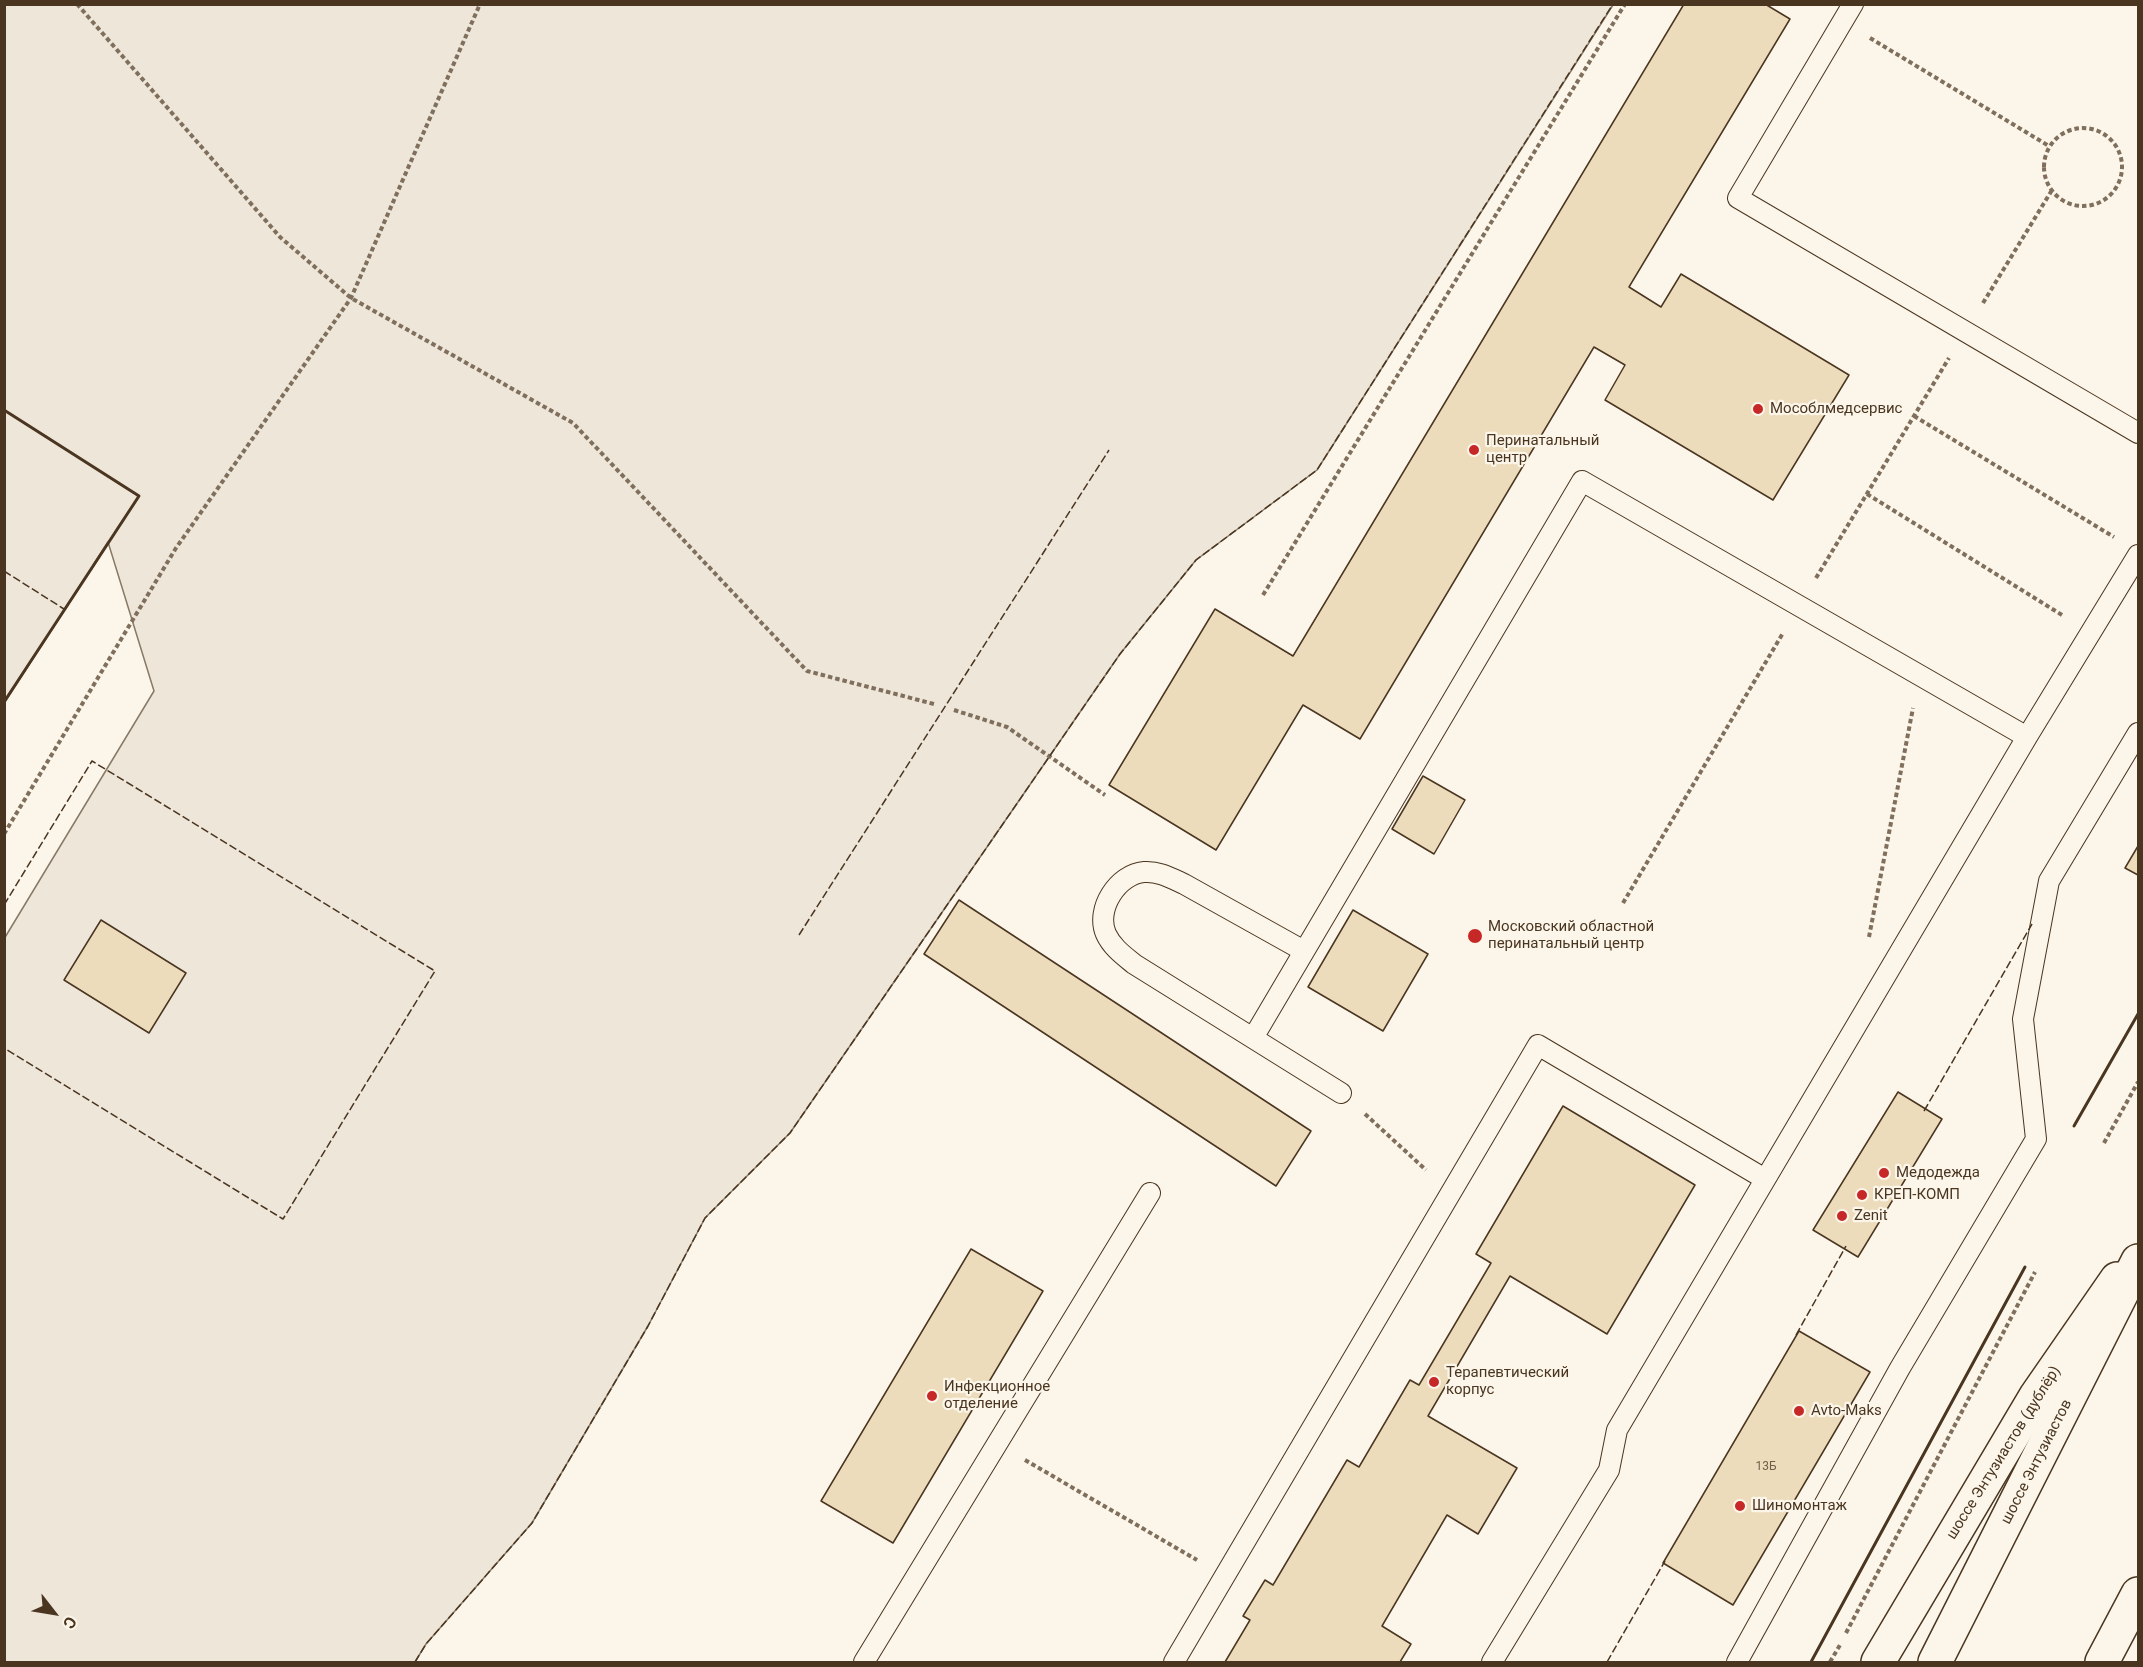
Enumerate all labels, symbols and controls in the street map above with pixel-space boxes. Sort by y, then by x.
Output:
place label: Мособлмедсервис [1770,400,1902,418]
marker: Мособлмедсервис [1751,402,1765,416]
place label: Перинатальный центр [1486,432,1599,467]
marker: Перинатальный центр [1467,443,1481,457]
place label: Московский областной перинатальный центр [1488,918,1654,953]
marker: Московский областной перинатальный центр [1466,927,1484,945]
place label: Медодежда [1896,1164,1980,1182]
marker: Медодежда [1877,1166,1891,1180]
place label: КРЕП-КОМП [1874,1186,1960,1204]
marker: КРЕП-КОМП [1855,1188,1869,1202]
place label: Zenit [1854,1207,1888,1225]
marker: Zenit [1835,1209,1849,1223]
street label: шоссе Энтузиастов (дублёр) [1943,1363,2065,1543]
place label: Терапевтический корпус [1446,1364,1569,1399]
marker: Терапевтический корпус [1427,1375,1441,1389]
place label: Инфекционное отделение [944,1378,1050,1413]
marker: Инфекционное отделение [925,1389,939,1403]
street label: шоссе Энтузиастов [1998,1397,2076,1527]
place label: Avto-Maks [1811,1402,1882,1420]
marker: Avto-Maks [1792,1404,1806,1418]
house number: 13Б [1755,1460,1777,1474]
place label: Шиномонтаж [1752,1497,1847,1515]
marker: Шиномонтаж [1733,1499,1747,1513]
north arrow [24,1583,84,1643]
text: С [59,1613,81,1632]

